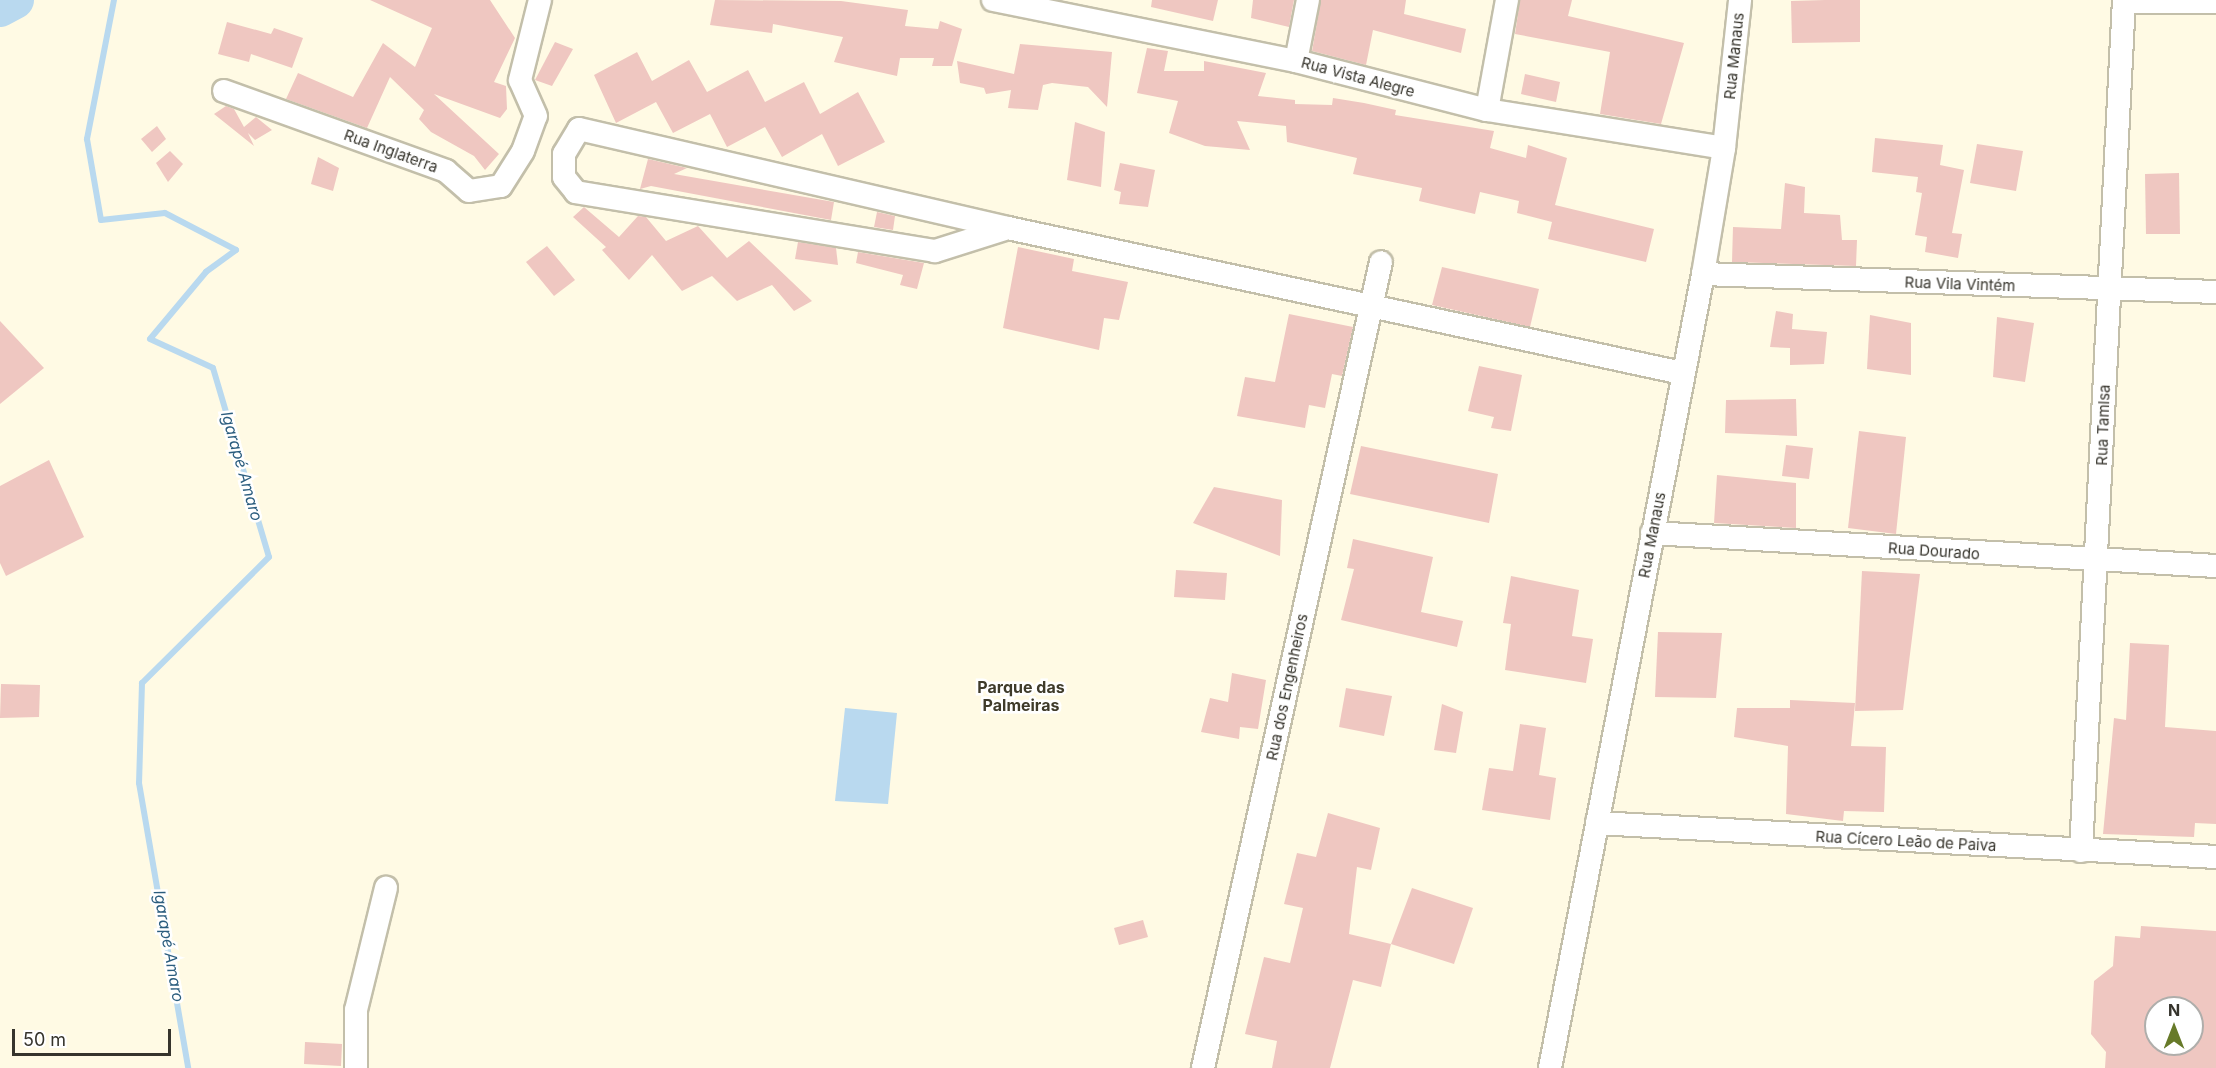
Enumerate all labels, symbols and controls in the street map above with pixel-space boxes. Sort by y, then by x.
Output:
street label: Rua Manaus [1720,12,1748,100]
street label: Rua Vista Alegre [1299,53,1417,101]
street label: Rua Inglaterra [342,126,440,176]
street label: Rua Vila Vintém [1904,273,2016,295]
street label: Rua Tamlsa [2093,384,2113,466]
water label: Igarapé Amaro [217,409,267,523]
street label: Rua Manaus [1635,490,1669,580]
street label: Rua Dourado [1887,539,1981,563]
street label: Rua dos Engenheiros [1263,612,1311,762]
district label: Parque das Palmeiras [977,677,1065,715]
street label: Rua Cícero Leão de Paiva [1815,827,1997,855]
water label: Igarapé Amaro [150,889,188,1003]
north arrow [2144,996,2204,1056]
text: N [2168,1000,2180,1020]
scale bar [15,1017,174,1055]
text: 50 m [23,1029,66,1050]

